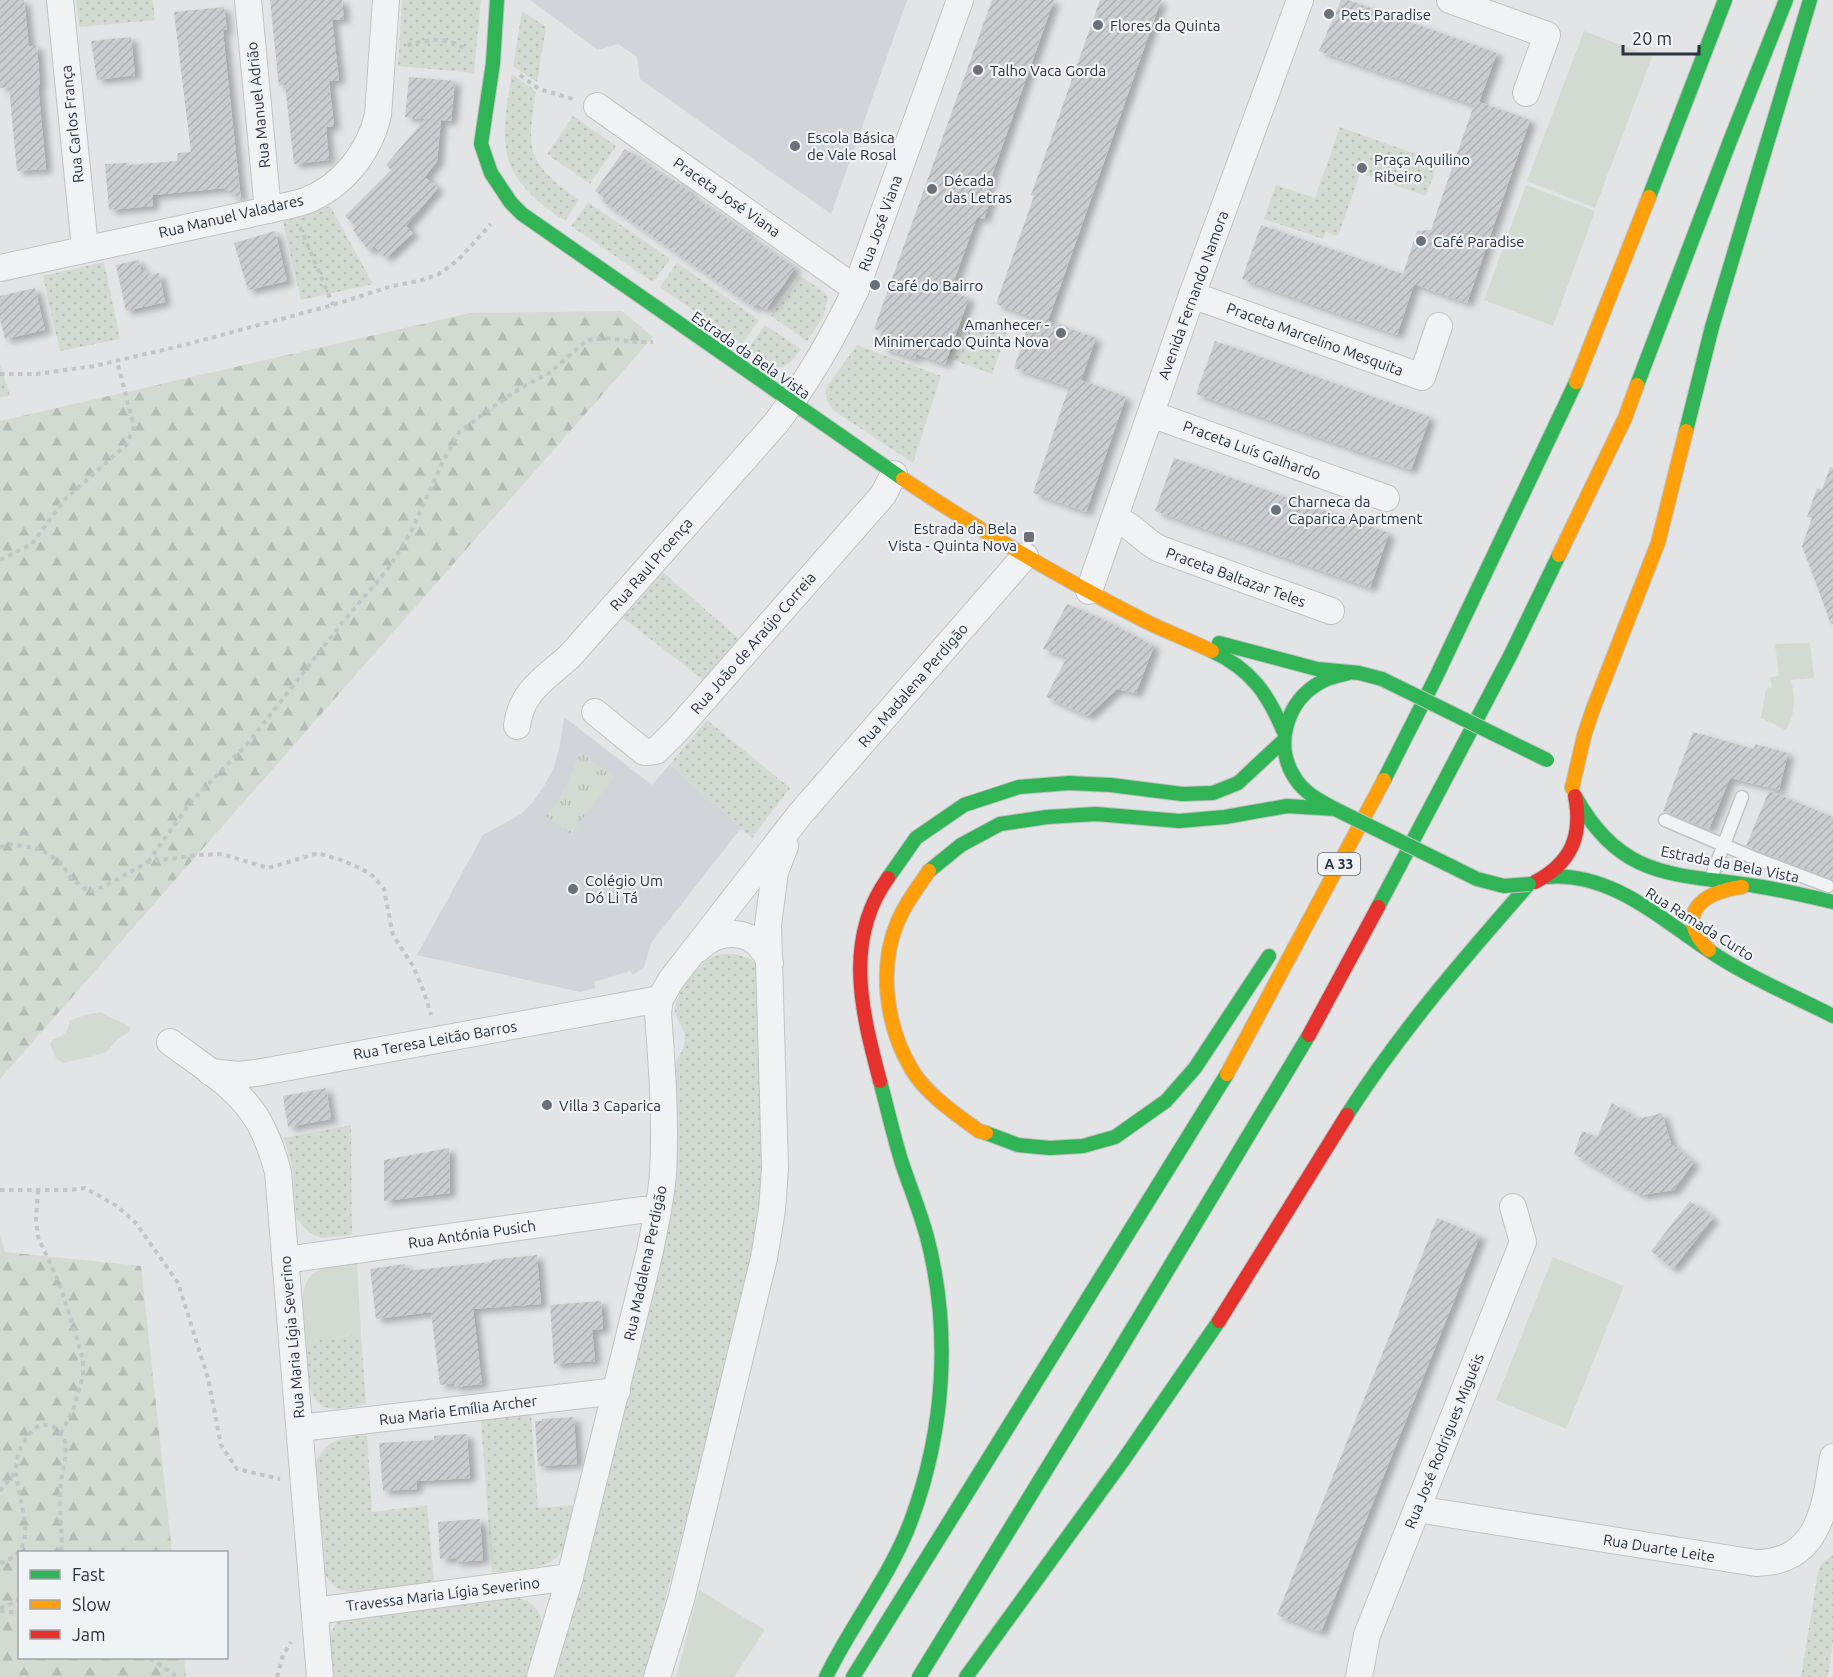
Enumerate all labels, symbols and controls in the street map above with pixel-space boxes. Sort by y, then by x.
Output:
place label: Pets Paradise [1341,6,1431,23]
marker: Pets Paradise [1322,7,1336,21]
place label: Flores da Quinta [1110,17,1220,34]
marker: Flores da Quinta [1091,18,1105,32]
scale bar [1623,18,1700,56]
text: 20 m [1632,28,1672,48]
street label: Rua Manuel Adrião [243,41,273,169]
place label: Talho Vaca Gorda [990,62,1106,79]
marker: Talho Vaca Gorda [971,63,985,77]
street label: Rua Carlos França [57,64,87,184]
place label: Escola Básica de Vale Rosal [807,129,896,163]
marker: Escola Básica de Vale Rosal [788,139,802,153]
place label: Praça Aquilino Ribeiro [1374,151,1470,185]
street label: Praceta José Viana [670,154,784,240]
marker: Praça Aquilino Ribeiro [1355,161,1369,175]
place label: Década das Letras [944,172,1012,206]
street label: Rua José Viana [855,173,905,273]
marker: Década das Letras [925,182,939,196]
street label: Rua Manuel Valadares [157,191,305,241]
street label: Avenida Fernando Namora [1154,208,1232,382]
place label: Café Paradise [1433,233,1524,250]
marker: Café Paradise [1414,234,1428,248]
place label: Café do Bairro [887,277,983,294]
marker: Café do Bairro [868,278,882,292]
street label: Praceta Marcelino Mesquita [1224,299,1406,379]
street label: Estrada da Bela Vista [689,308,813,402]
place label: Amanhecer - Minimercado Quinta Nova [874,316,1049,350]
marker: Amanhecer - Minimercado Quinta Nova [1054,326,1068,340]
street label: Praceta Luís Galhardo [1181,417,1323,483]
place label: Charneca da Caparica Apartment [1288,493,1422,527]
marker: Charneca da Caparica Apartment [1269,503,1283,517]
street label: Rua Raul Proença [606,514,696,614]
place label: Estrada da Bela Vista - Quinta Nova [888,520,1017,554]
marker: Estrada da Bela Vista - Quinta Nova [1022,530,1036,544]
street label: Praceta Baltazar Teles [1164,544,1308,610]
street label: Rua João de Araújo Correia [687,569,819,717]
street label: Rua Madalena Perdigão [855,620,971,750]
street label: Estrada da Bela Vista [1659,842,1801,886]
road number: A 33 [1318,853,1360,875]
place label: Colégio Um Dó Li Tá [585,872,663,906]
marker: Colégio Um Dó Li Tá [566,882,580,896]
street label: Rua Ramada Curto [1643,884,1757,964]
street label: Rua Teresa Leitão Barros [352,1017,518,1063]
place label: Villa 3 Caparica [559,1097,661,1114]
marker: Villa 3 Caparica [540,1098,554,1112]
street label: Rua Madalena Perdigão [620,1184,670,1342]
street label: Rua Antónia Pusich [407,1217,537,1251]
street label: Rua Maria Lígia Severino [276,1255,308,1419]
street label: Rua José Rodrigues Miguéis [1401,1351,1487,1531]
street label: Rua Maria Emília Archer [378,1392,538,1428]
street label: Rua Duarte Leite [1602,1531,1716,1565]
legend [18,1551,228,1659]
text: Fast [72,1564,105,1584]
street label: Travessa Maria Lígia Severino [345,1574,541,1614]
text: Slow [72,1594,111,1614]
text: Jam [72,1624,106,1644]

